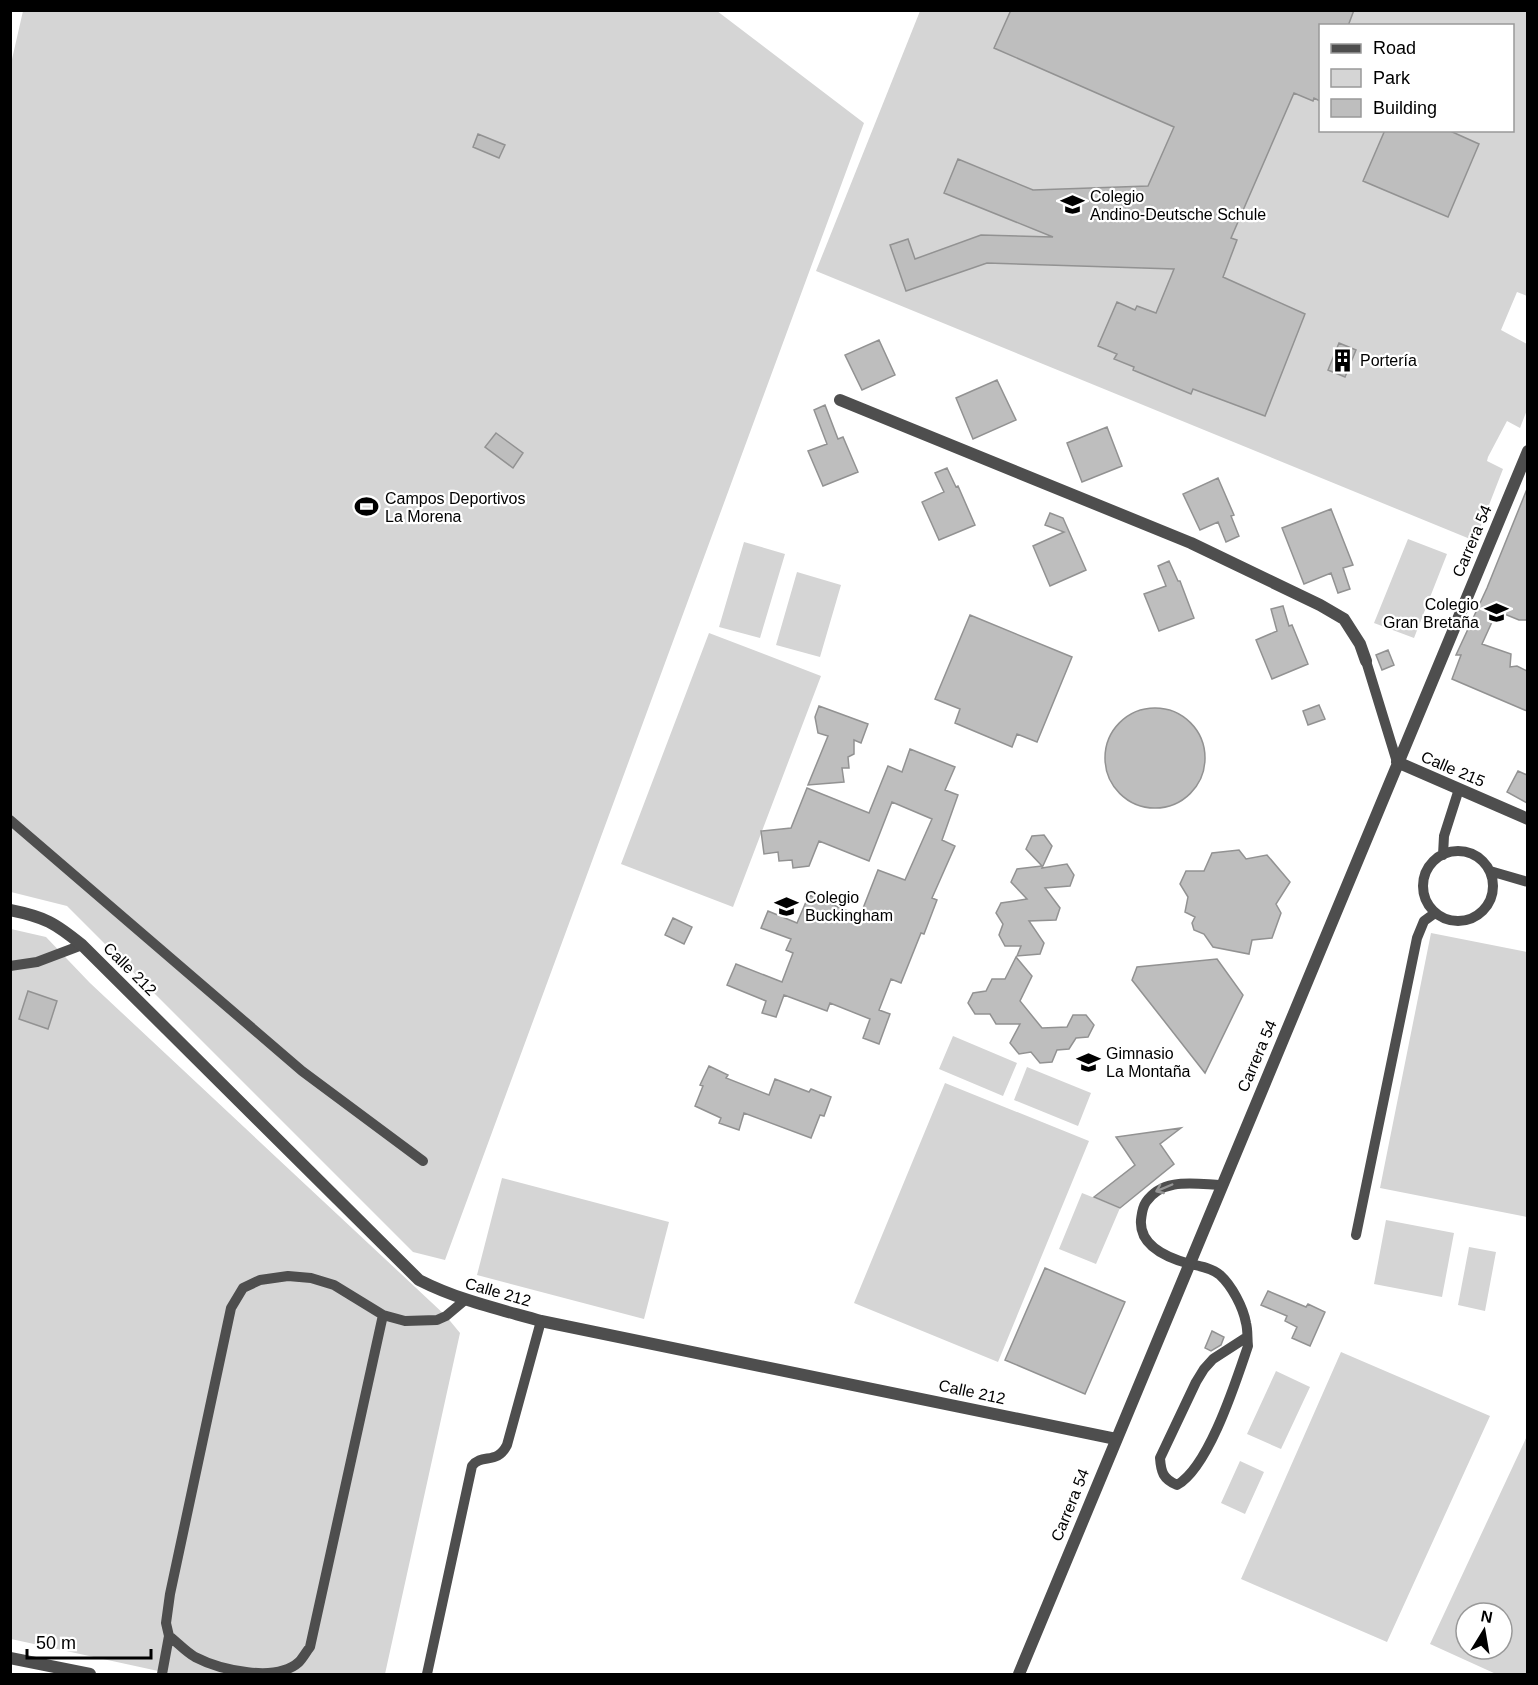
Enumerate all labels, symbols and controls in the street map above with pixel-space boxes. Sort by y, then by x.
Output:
legend [1319,24,1514,132]
text: Road [1373,38,1416,58]
text: Park [1373,68,1411,88]
text: Building [1373,98,1437,118]
place label: Colegio Andino-Deutsche Schule [1090,188,1266,223]
school or university icon: Colegio Andino-Deutsche Schule [1059,192,1085,218]
building icon: Portería [1329,347,1355,373]
place label: Portería [1360,352,1417,369]
place label: Campos Deportivos La Morena [385,490,526,525]
sports icon: Campos Deportivos La Morena [354,494,380,520]
street label: Carrera 54 [1449,502,1495,580]
place label: Colegio Gran Bretaña [1383,596,1479,631]
school or university icon: Colegio Gran Bretaña [1484,600,1510,626]
street label: Calle 215 [1419,748,1488,790]
place label: Colegio Buckingham [805,889,893,924]
school or university icon: Colegio Buckingham [774,893,800,919]
street label: Calle 212 [100,939,160,999]
street label: Carrera 54 [1234,1017,1280,1095]
place label: Gimnasio La Montaña [1106,1045,1191,1080]
school or university icon: Gimnasio La Montaña [1075,1049,1101,1075]
one-way arrow [1155,1183,1173,1194]
street label: Calle 212 [463,1275,533,1310]
street label: Calle 212 [937,1377,1007,1407]
street label: Carrera 54 [1048,1466,1092,1544]
north arrow [1454,1601,1514,1661]
text: N [1479,1607,1494,1626]
scale bar [27,1622,152,1660]
text: 50 m [36,1633,76,1653]

